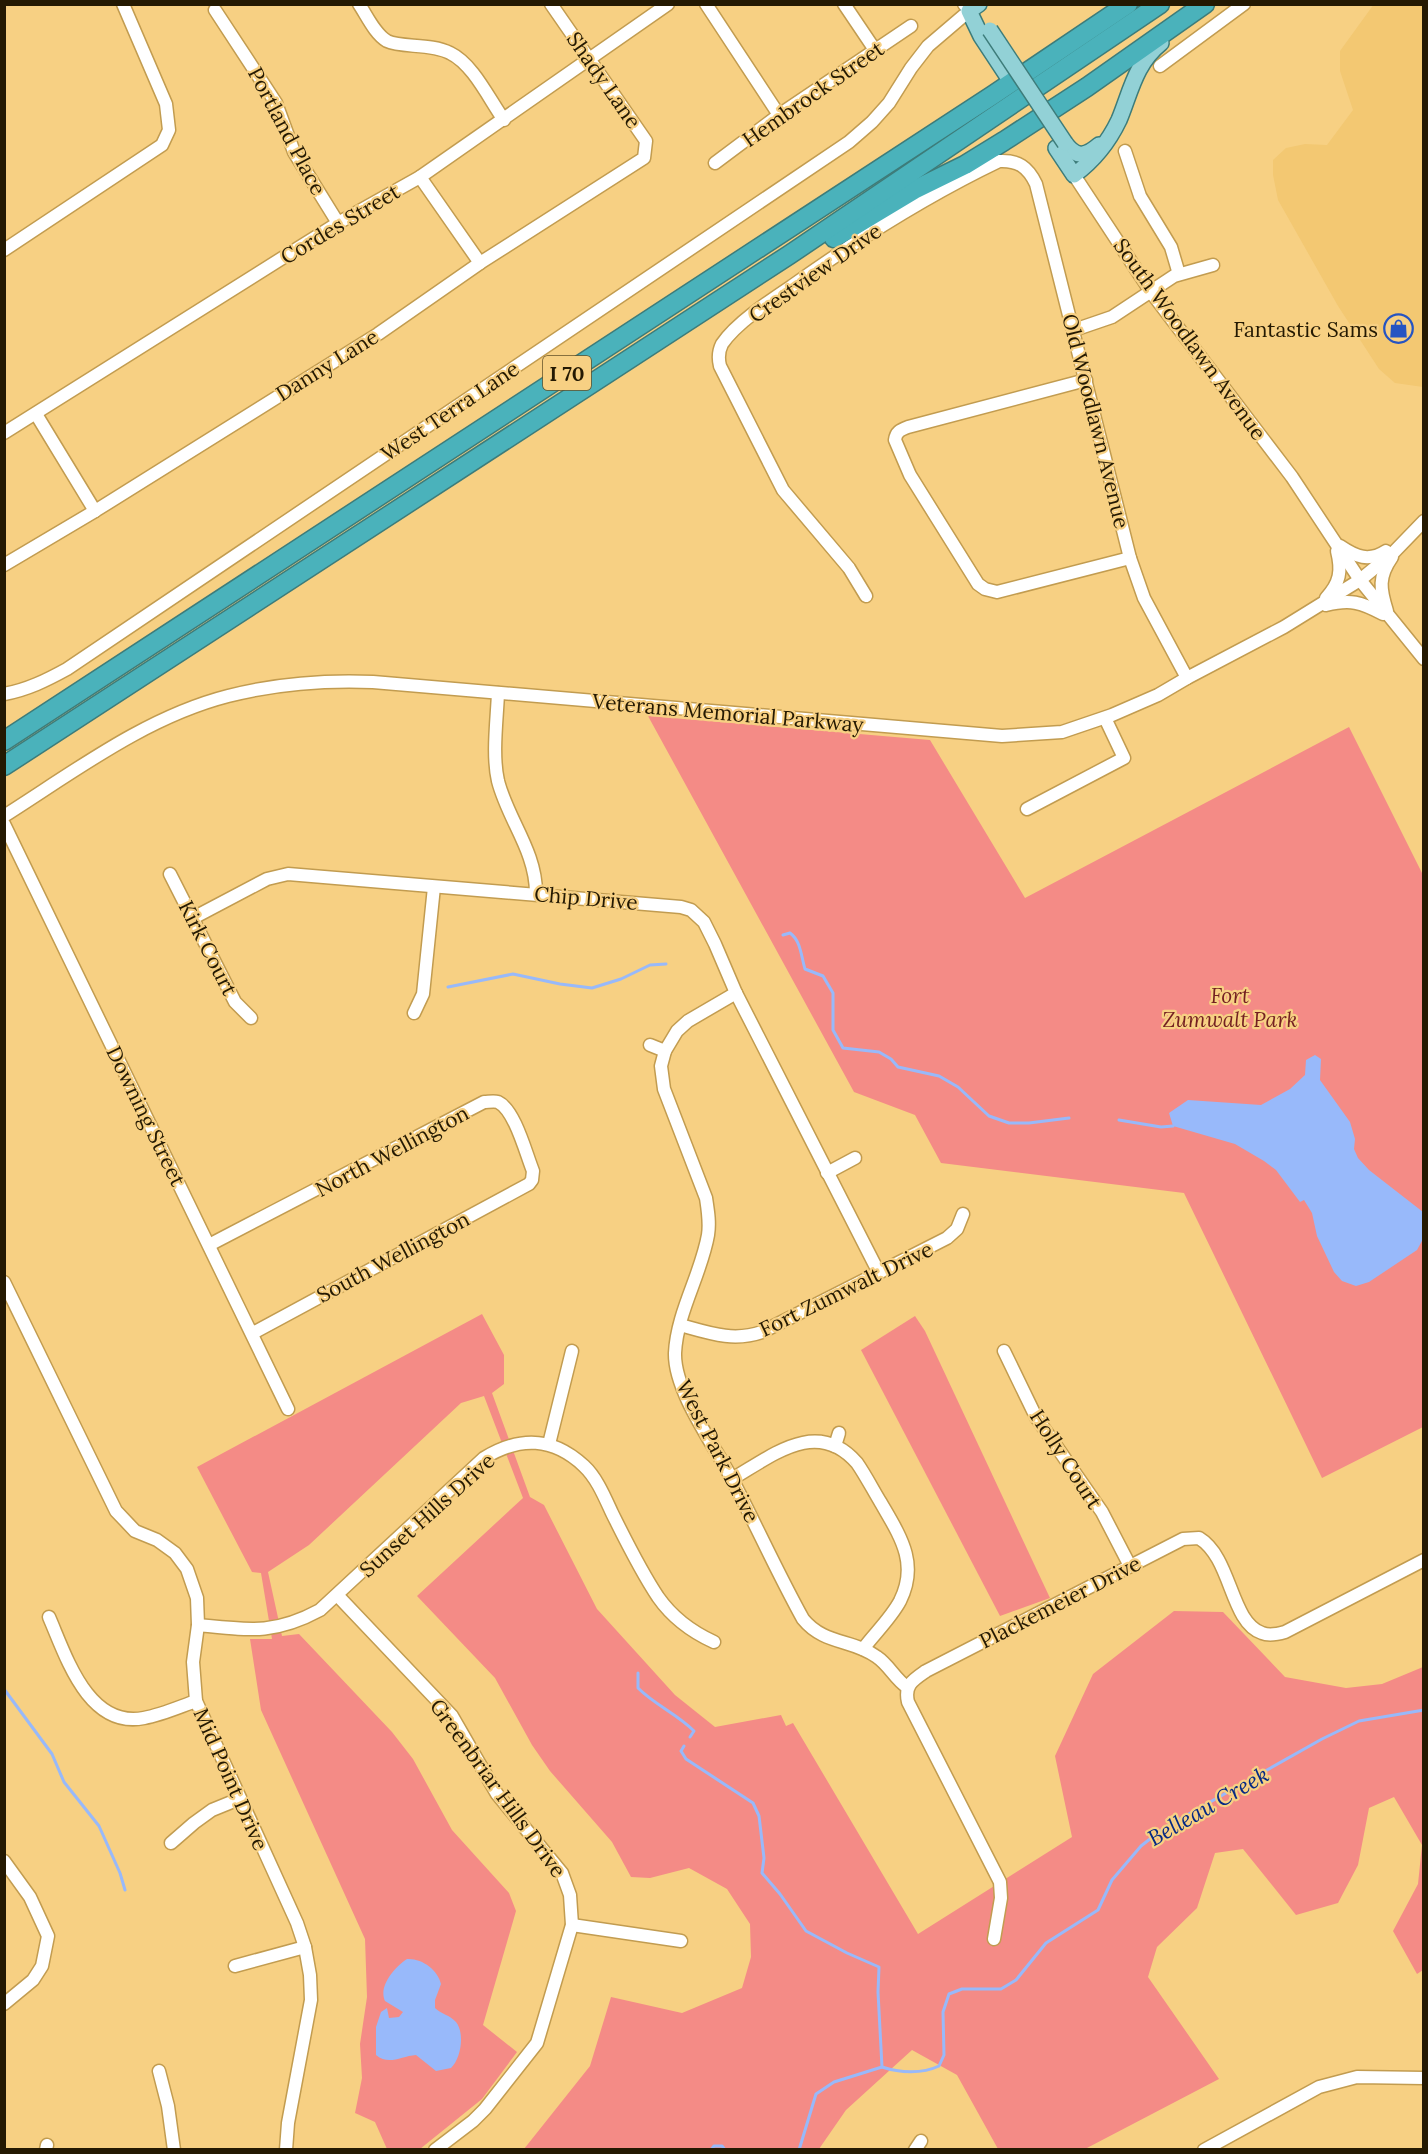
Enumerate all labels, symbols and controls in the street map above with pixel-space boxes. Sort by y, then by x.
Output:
street label: Shady Lane [561,26,647,134]
street label: Hembrock Street [737,35,890,153]
street label: Portland Place [242,62,332,200]
street label: Cordes Street [275,177,405,270]
street label: Crestview Drive [743,217,887,329]
street label: South Woodlawn Avenue [1108,233,1272,445]
street label: Old Woodlawn Avenue [1056,311,1136,531]
shop icon: Fantastic Sams [1383,313,1415,345]
place label: Fantastic Sams [1233,316,1378,343]
street label: Danny Lane [271,323,383,407]
street label: West Terra Lane [376,355,524,467]
road number: I 70 [543,356,591,390]
street label: Veterans Memorial Parkway [590,688,865,738]
street label: Chip Drive [533,880,639,916]
street label: Kirk Court [173,896,244,1001]
park label: Fort Zumwalt Park [1163,982,1297,1033]
street label: Downing Street [100,1041,192,1191]
street label: North Wellington [311,1099,474,1203]
street label: South Wellington [312,1205,474,1309]
street label: Fort Zumwalt Drive [755,1235,937,1343]
street label: West Park Drive [670,1375,766,1527]
street label: Holly Court [1024,1404,1109,1514]
street label: Sunset Hills Drive [354,1447,500,1583]
street label: Plackemeier Drive [975,1550,1145,1654]
street label: Greenbriar Hills Drive [424,1693,572,1883]
street label: Mid Point Drive [188,1704,274,1854]
water label: Belleau Creek [1142,1760,1274,1852]

